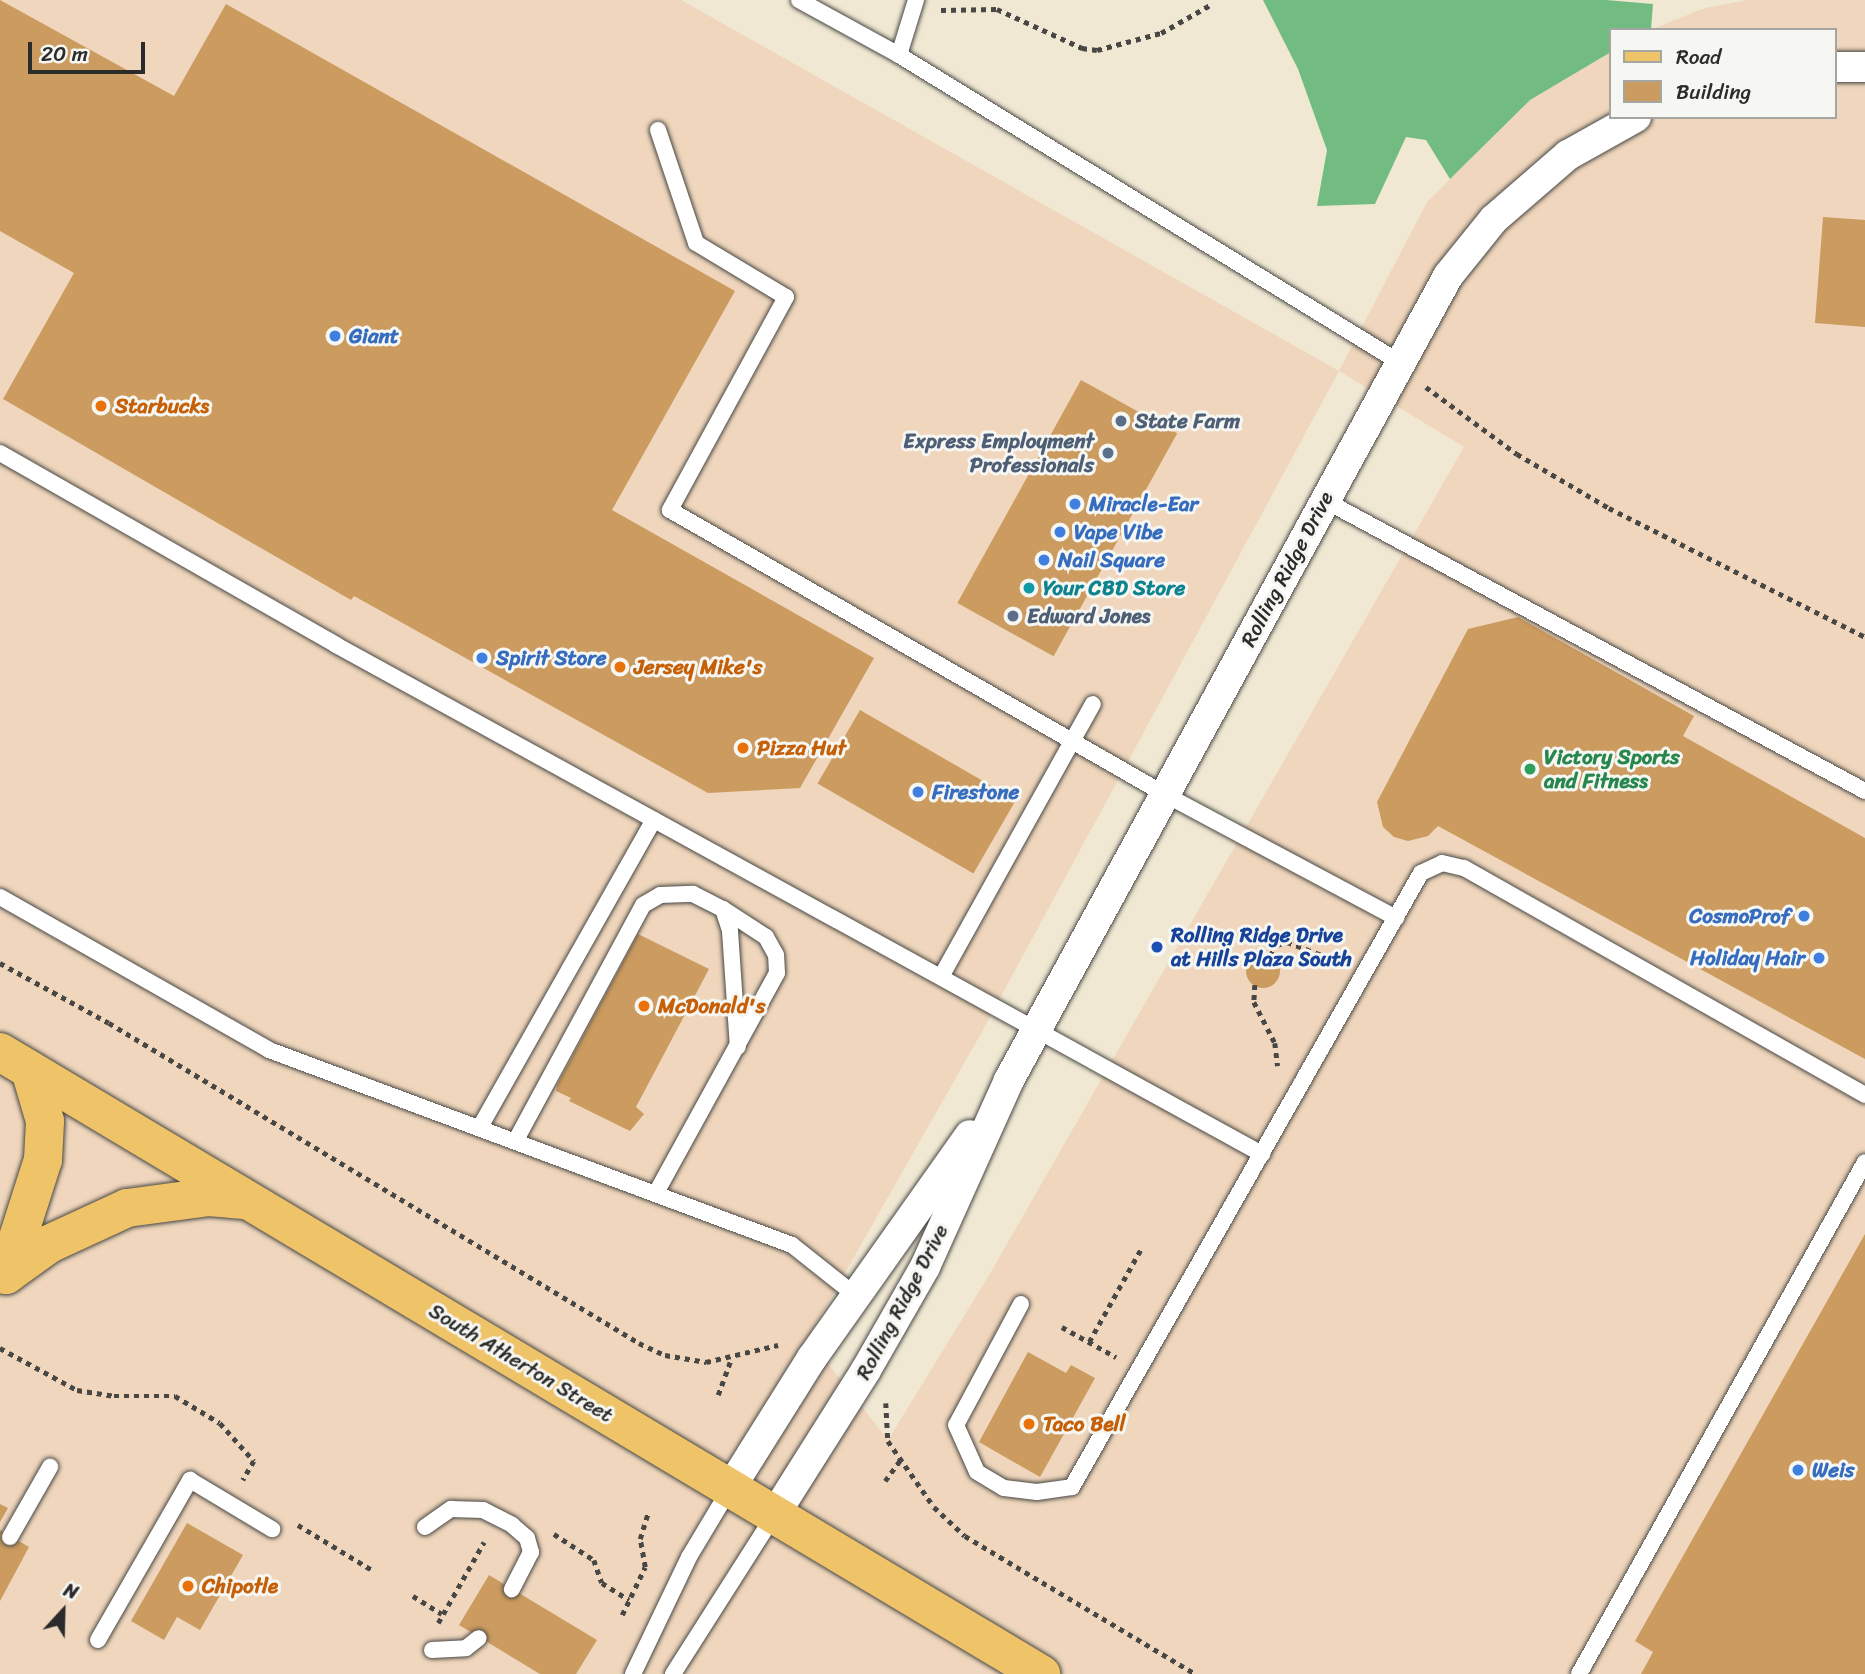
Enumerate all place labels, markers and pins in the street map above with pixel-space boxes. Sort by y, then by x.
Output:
place label: Giant [349,323,399,349]
marker: Giant [327,328,343,344]
place label: Starbucks [115,393,209,419]
marker: Starbucks [93,398,109,414]
place label: State Farm [1135,408,1240,434]
marker: State Farm [1113,413,1129,429]
place label: Express Employment Professionals [902,428,1094,478]
marker: Express Employment Professionals [1100,445,1116,461]
place label: Miracle-Ear [1089,491,1198,517]
marker: Miracle-Ear [1067,496,1083,512]
place label: Vape Vibe [1074,519,1163,545]
marker: Vape Vibe [1052,524,1068,540]
place label: Nail Square [1058,547,1164,573]
marker: Nail Square [1036,552,1052,568]
place label: Your CBD Store [1043,575,1185,601]
marker: Your CBD Store [1021,580,1037,596]
place label: Edward Jones [1027,603,1152,629]
marker: Edward Jones [1005,608,1021,624]
place label: Spirit Store [496,645,607,671]
marker: Spirit Store [474,650,490,666]
place label: Jersey Mike's [634,654,762,680]
marker: Jersey Mike's [612,659,628,675]
place label: Pizza Hut [757,735,847,761]
marker: Pizza Hut [735,740,751,756]
place label: Victory Sports and Fitness [1544,744,1679,794]
marker: Victory Sports and Fitness [1522,761,1538,777]
place label: Firestone [932,779,1019,805]
marker: Firestone [910,784,926,800]
place label: CosmoProf [1689,903,1790,929]
marker: CosmoProf [1796,908,1812,924]
place label: Rolling Ridge Drive at Hills Plaza South [1171,922,1353,972]
marker: Rolling Ridge Drive at Hills Plaza South [1149,939,1165,955]
place label: Holiday Hair [1690,945,1805,971]
marker: Holiday Hair [1811,950,1827,966]
place label: McDonald's [658,993,765,1019]
marker: McDonald's [636,998,652,1014]
place label: Taco Bell [1043,1411,1126,1437]
marker: Taco Bell [1021,1416,1037,1432]
place label: Weis [1812,1457,1854,1483]
marker: Weis [1790,1462,1806,1478]
place label: Chipotle [202,1573,278,1599]
marker: Chipotle [180,1578,196,1594]

